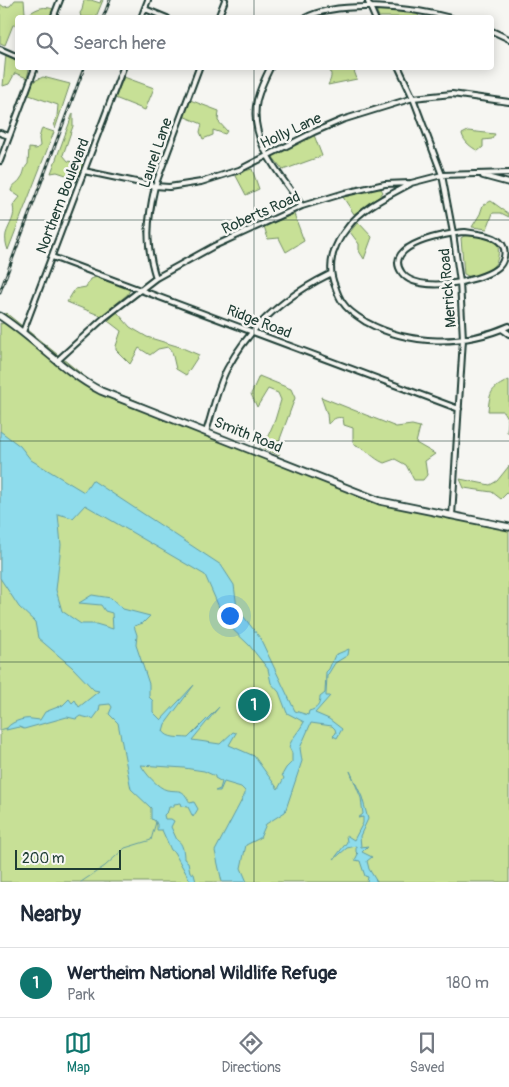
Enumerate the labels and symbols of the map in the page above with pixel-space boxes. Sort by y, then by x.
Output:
street label: Holly Lane [257,108,325,153]
street label: Laurel Lane [135,115,177,191]
street label: Northern Boulevard [32,136,94,256]
street label: Roberts Road [219,187,303,239]
street label: Merrick Road [435,247,461,329]
street label: Ridge Road [224,301,294,343]
street label: Smith Road [211,413,285,457]
your location [217,603,243,629]
pin: 1 [238,686,270,724]
scale bar [15,847,121,870]

